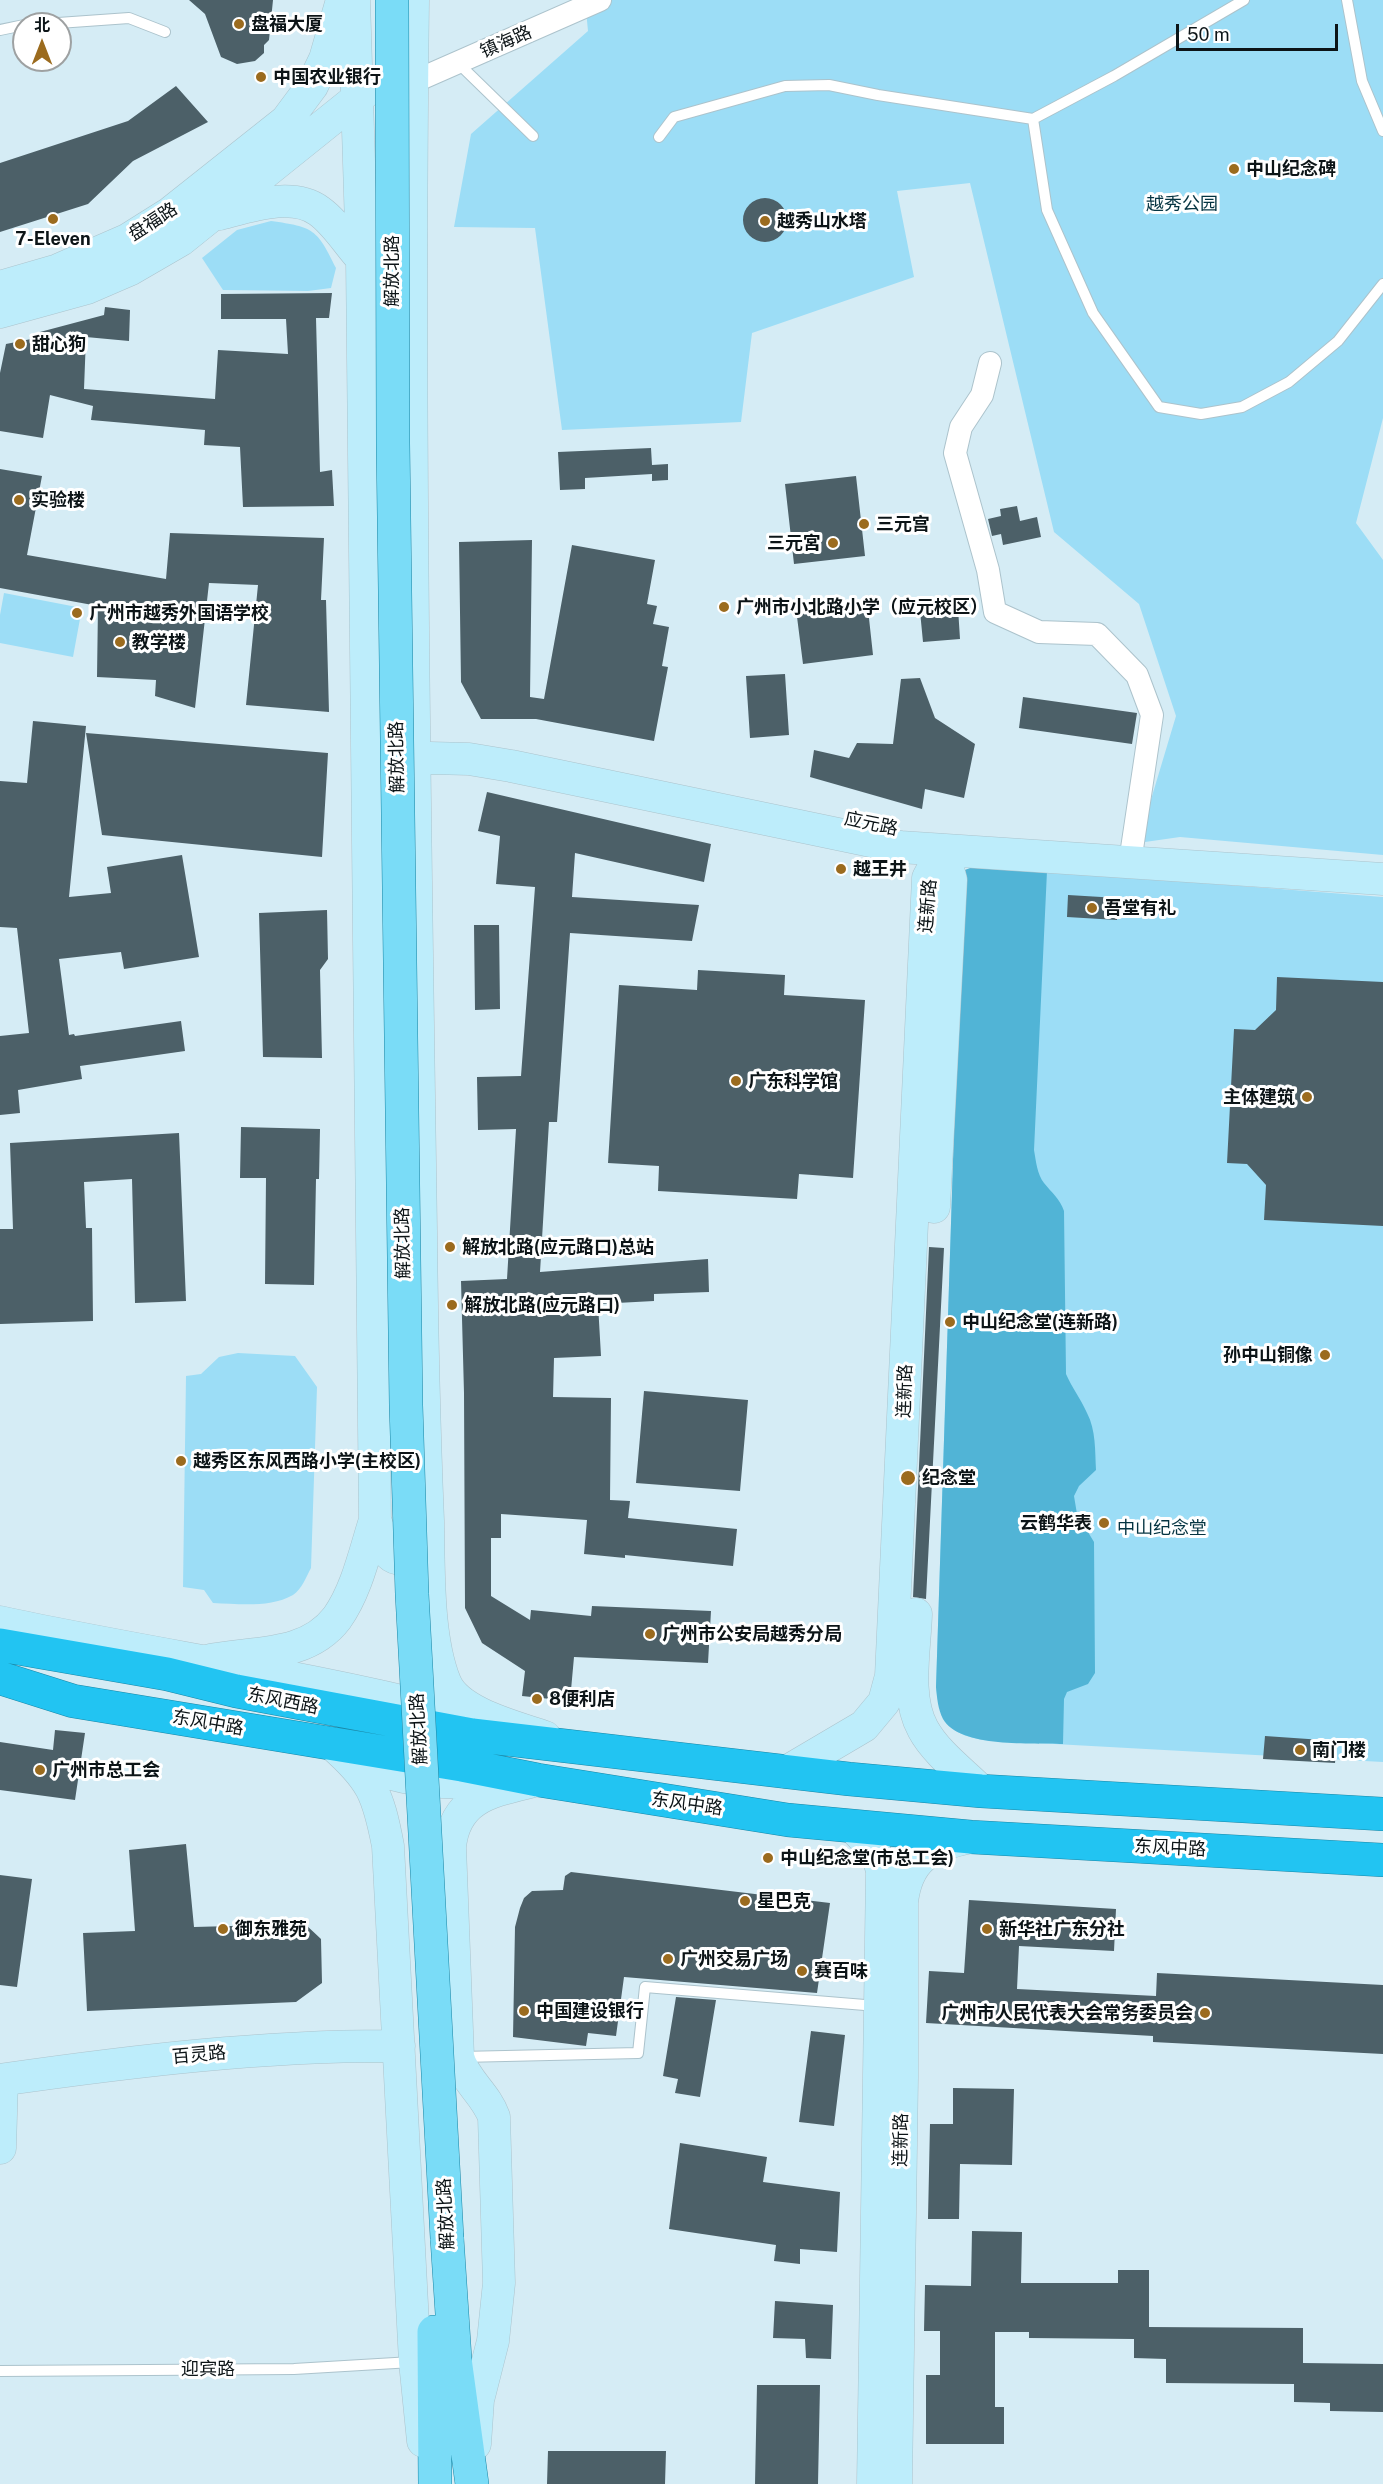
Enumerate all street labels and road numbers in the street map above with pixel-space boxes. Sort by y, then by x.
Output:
street label: 镇海路 [477,21,535,63]
street label: 盘福路 [124,198,182,246]
street label: 解放北路 [381,235,403,307]
street label: 解放北路 [386,721,408,793]
street label: 应元路 [842,808,900,840]
street label: 连新路 [915,878,941,934]
street label: 解放北路 [392,1207,414,1279]
street label: 连新路 [893,1364,917,1418]
street label: 东风西路 [246,1684,320,1718]
street label: 解放北路 [406,1692,432,1766]
street label: 东风中路 [171,1706,245,1740]
street label: 东风中路 [650,1788,724,1820]
street label: 东风中路 [1133,1835,1207,1861]
street label: 百灵路 [171,2042,227,2068]
street label: 连新路 [890,2113,912,2167]
street label: 解放北路 [433,2177,459,2251]
street label: 迎宾路 [181,2358,235,2380]

